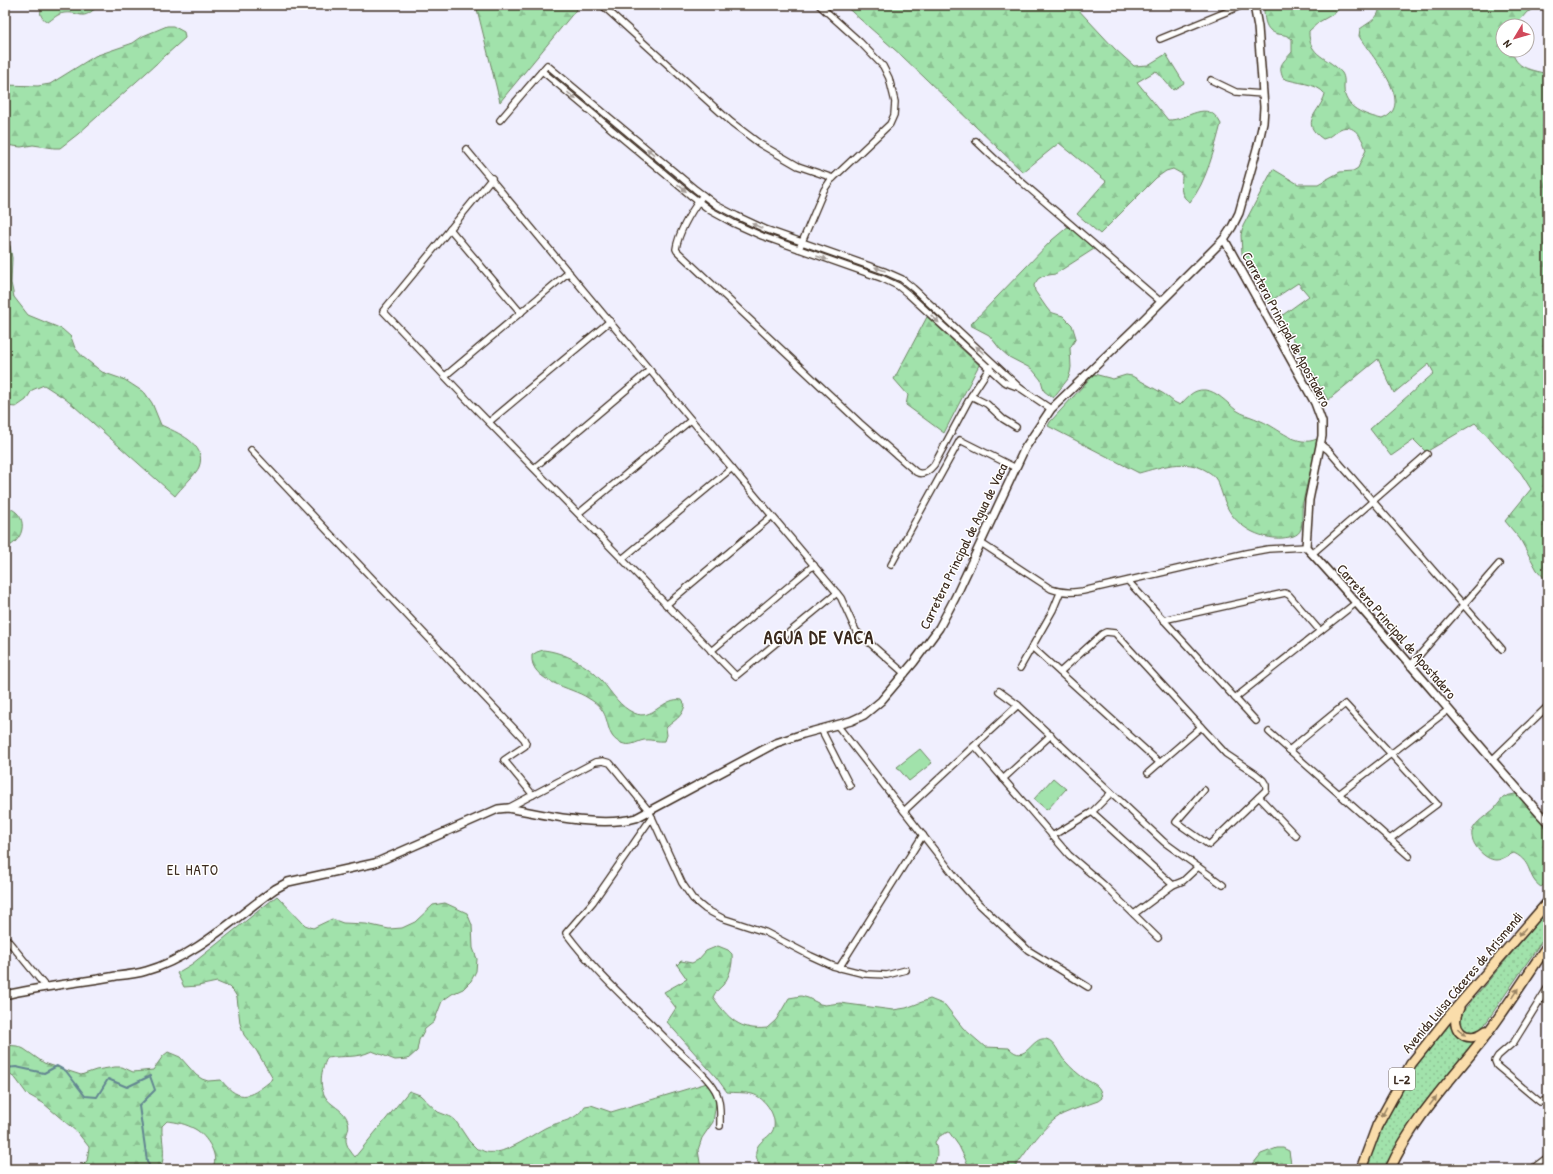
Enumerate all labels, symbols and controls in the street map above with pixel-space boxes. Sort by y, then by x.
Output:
north arrow [1495,18,1535,58]
text: N [1500,37,1514,51]
one-way arrow [566,91,577,100]
one-way arrow [646,148,656,157]
one-way arrow [677,184,687,193]
one-way arrow [752,223,763,229]
street label: Carretera Principal de Apostadero [1237,248,1336,411]
one-way arrow [817,255,829,261]
one-way arrow [873,266,885,272]
one-way arrow [930,314,940,324]
one-way arrow [975,345,985,355]
street label: Carretera Principal de Agua de Vaca [914,459,1013,633]
street label: Carretera Principal de Apostadero [1332,559,1461,703]
district label: AGUA DE VACA [764,625,874,650]
district label: EL HATO [167,859,219,880]
street label: Avenida Luisa Cáceres de Arismendi [1397,908,1527,1056]
one-way arrow [1518,927,1527,937]
one-way arrow [1511,988,1519,998]
one-way arrow [1457,1028,1468,1037]
road number: L-2 [1389,1068,1415,1090]
one-way arrow [1429,1095,1438,1106]
one-way arrow [1381,1106,1388,1118]

